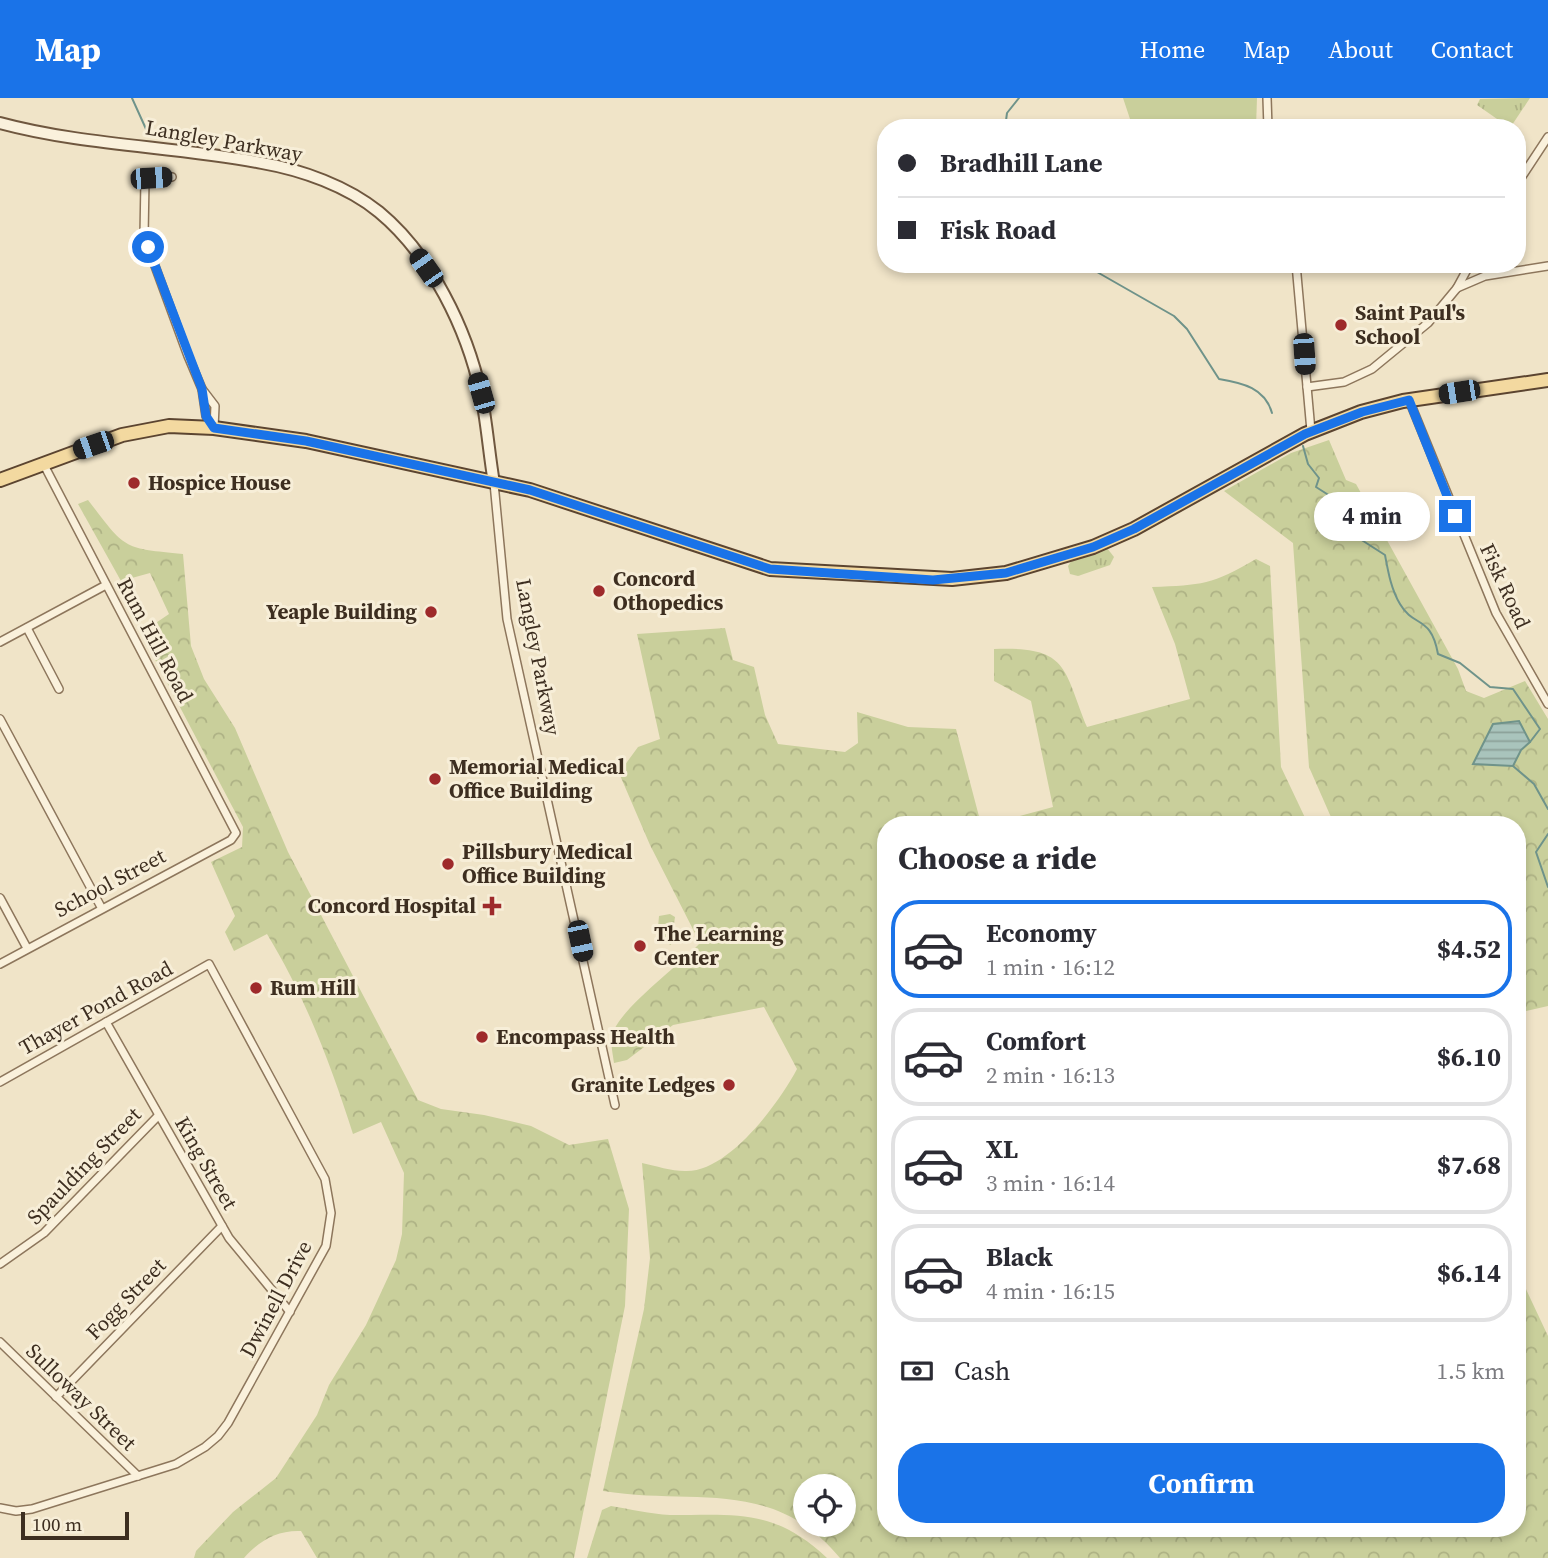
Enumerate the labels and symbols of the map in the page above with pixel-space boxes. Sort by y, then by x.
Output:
street label: Langley Parkway [143,112,305,169]
car [130,166,173,190]
route start [132,231,164,263]
car [406,245,447,291]
place label: Saint Paul's School [1355,298,1466,351]
marker: Saint Paul's School [1333,317,1349,333]
car [1293,332,1316,376]
car [466,370,497,416]
car [1437,378,1482,406]
car [70,428,117,462]
place label: Hospice House [148,468,291,497]
marker: Hospice House [126,475,142,491]
callout: 4 min [1315,492,1430,540]
route end [1439,500,1471,532]
street label: Fisk Road [1473,538,1538,633]
place label: Concord Othopedics [613,564,724,617]
street label: Rum Hill Road [110,572,201,707]
street label: Langley Parkway [509,576,568,738]
marker: Concord Othopedics [591,583,607,599]
place label: Yeaple Building [266,597,418,626]
marker: Yeaple Building [423,604,439,620]
place label: Memorial Medical Office Building [449,752,625,805]
marker: Memorial Medical Office Building [427,771,443,787]
place label: Pillsbury Medical Office Building [462,837,633,890]
street label: School Street [49,841,170,924]
marker: Pillsbury Medical Office Building [440,856,456,872]
place label: Concord Hospital [308,891,476,920]
marker: Concord Hospital [482,896,502,916]
car [566,918,595,964]
place label: The Learning Center [654,919,784,972]
marker: The Learning Center [632,938,648,954]
street label: Thayer Pond Road [14,953,178,1062]
place label: Rum Hill [270,973,357,1002]
marker: Rum Hill [248,980,264,996]
place label: Encompass Health [496,1022,675,1051]
marker: Encompass Health [474,1029,490,1045]
place label: Granite Ledges [571,1070,715,1099]
marker: Granite Ledges [721,1077,737,1093]
street label: Spaulding Street [20,1100,147,1231]
street label: King Street [168,1111,245,1215]
street label: Dwinell Drive [233,1235,319,1362]
street label: Fogg Street [79,1251,172,1346]
street label: Sulloway Street [20,1337,143,1457]
scale bar [21,1509,130,1541]

